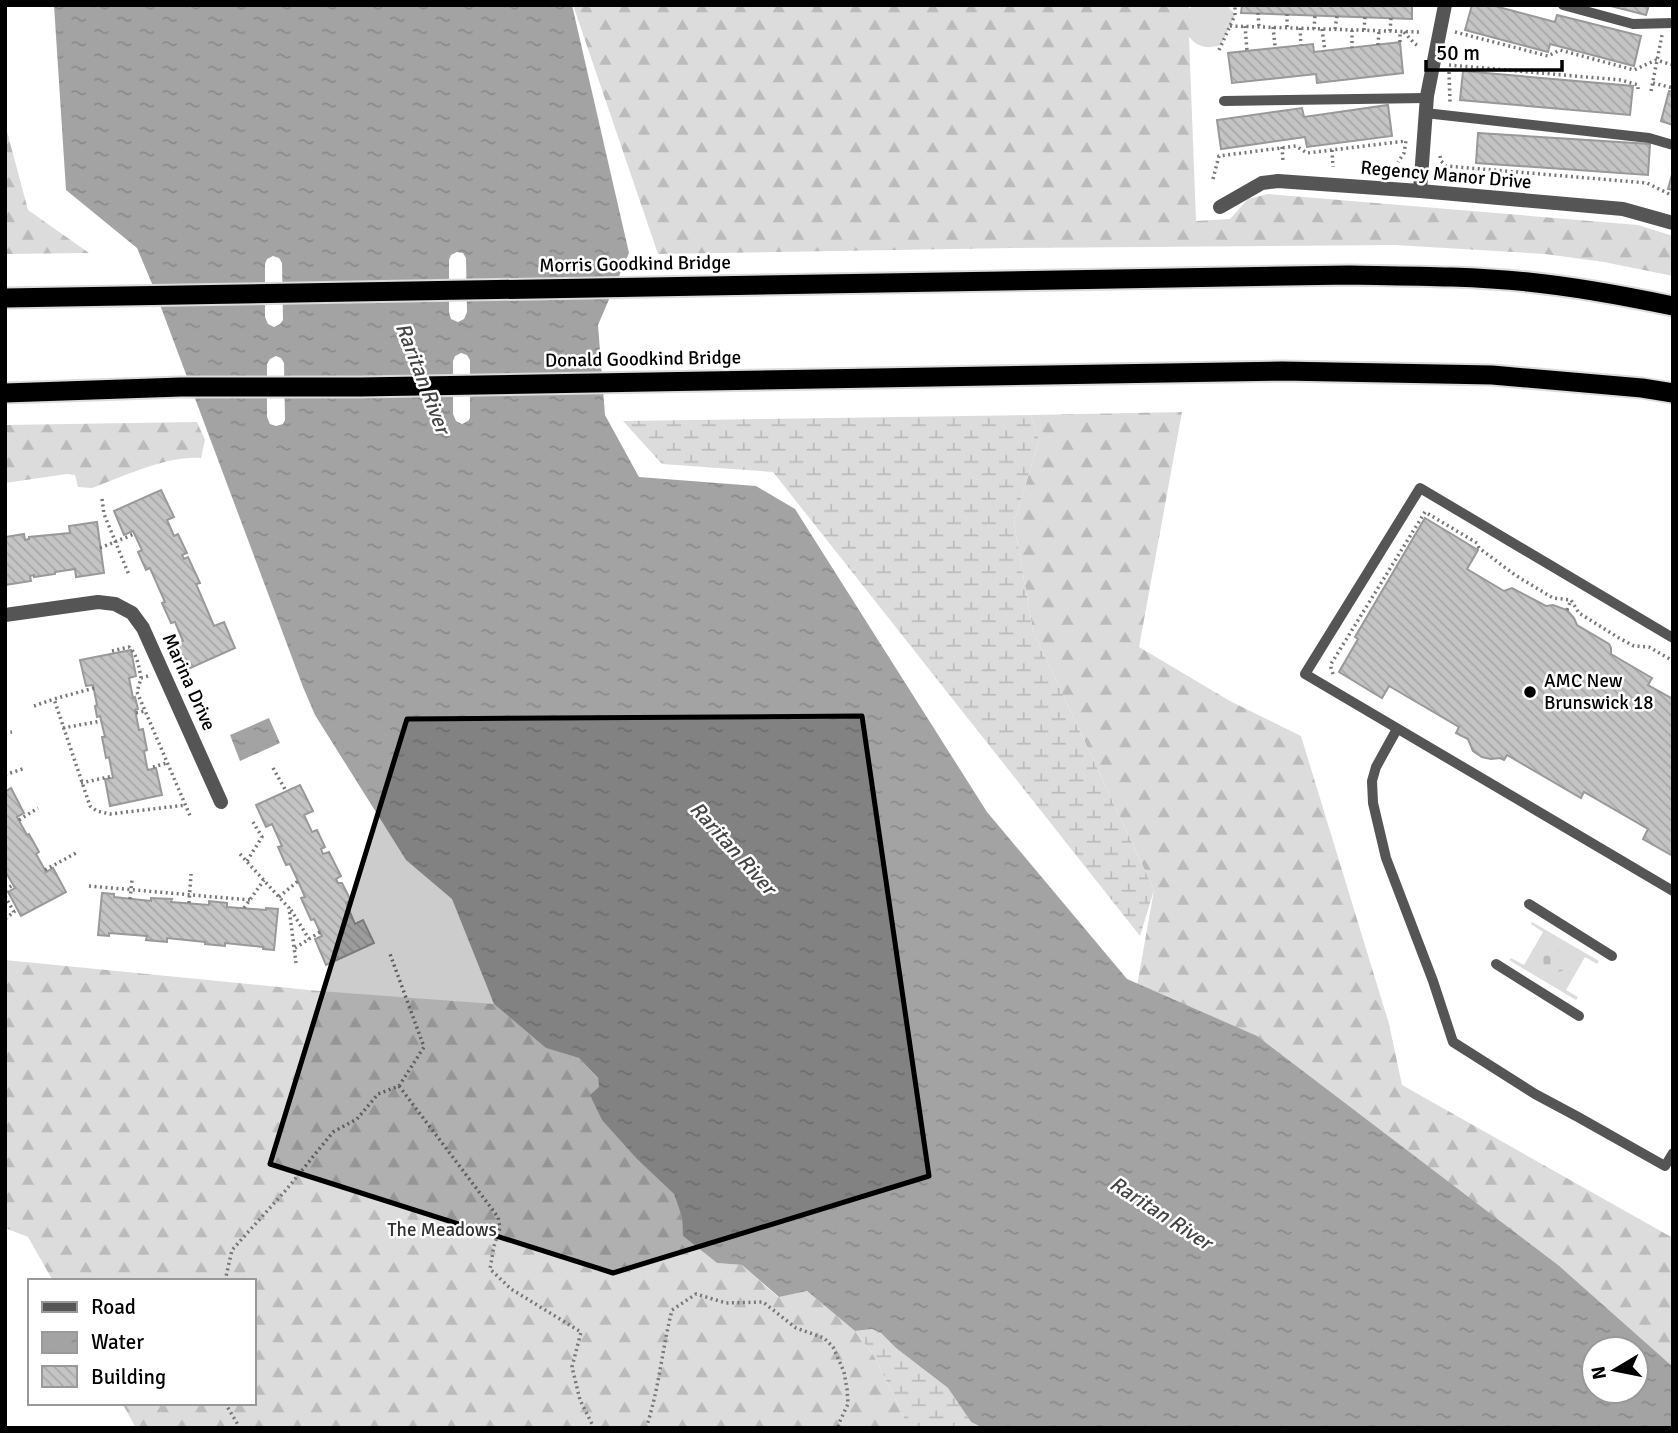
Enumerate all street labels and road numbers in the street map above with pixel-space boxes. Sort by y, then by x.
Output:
street label: Regency Manor Drive [1360,156,1532,194]
street label: Morris Goodkind Bridge [539,250,731,278]
street label: Donald Goodkind Bridge [545,345,741,373]
street label: Marina Drive [157,630,221,734]

